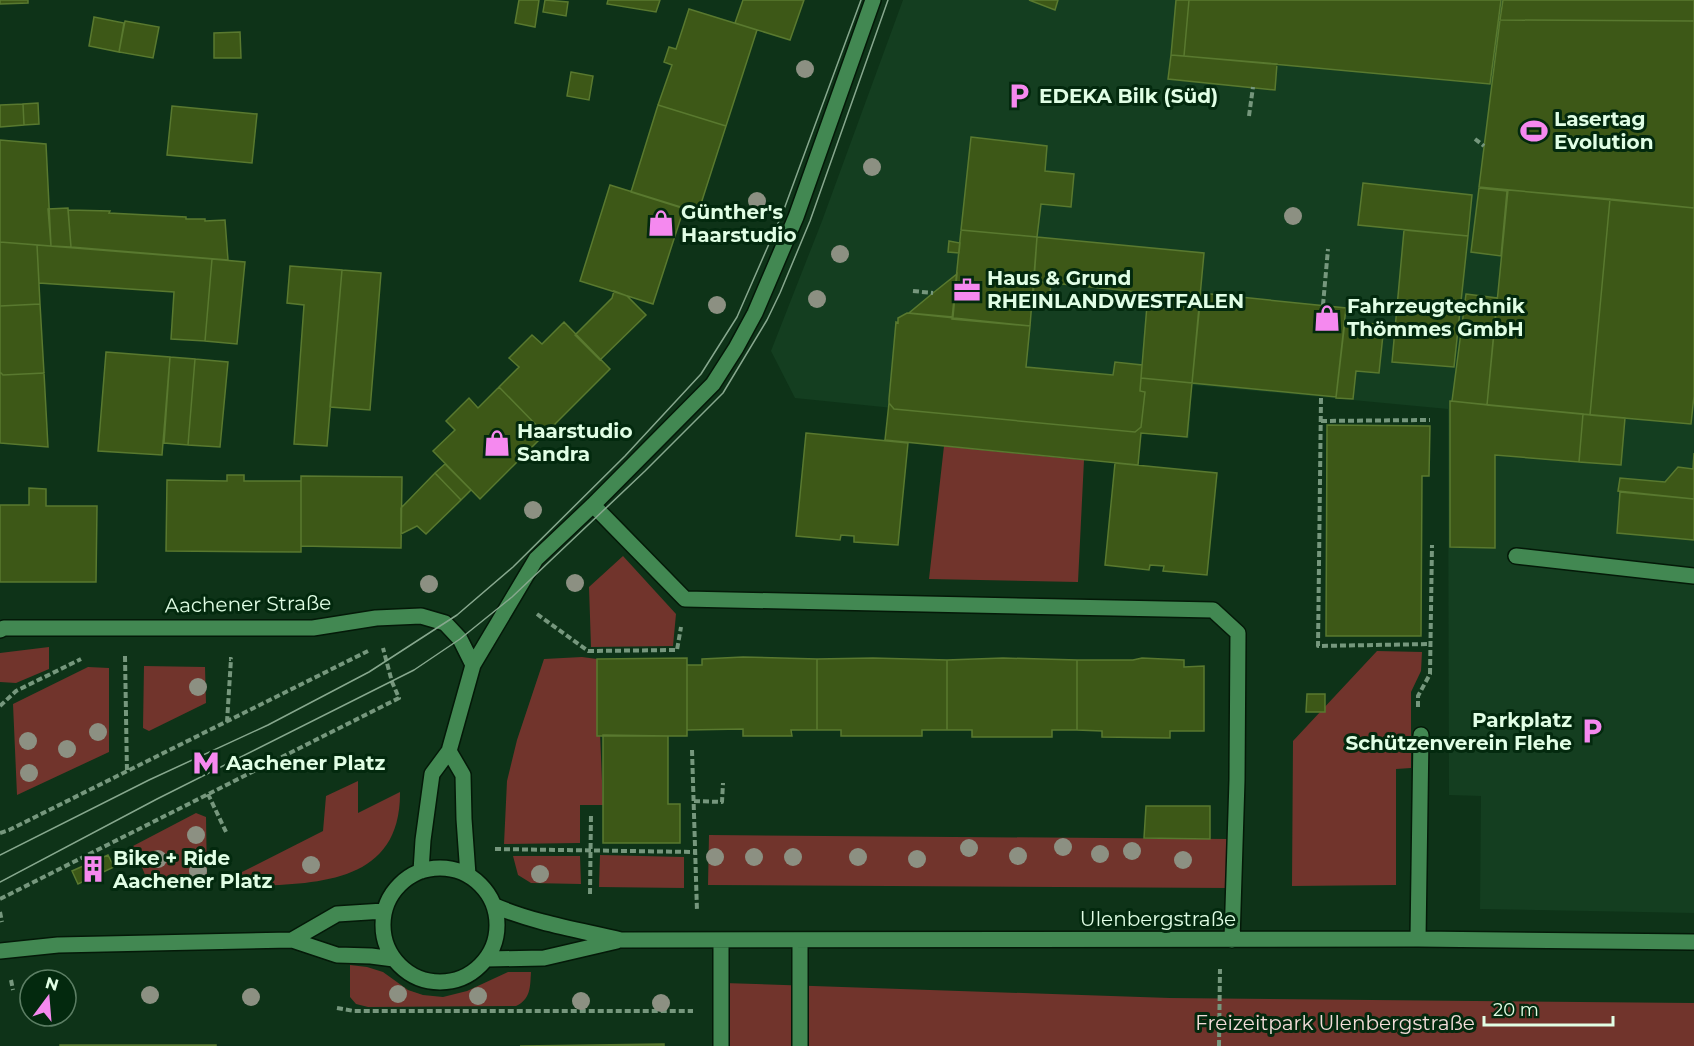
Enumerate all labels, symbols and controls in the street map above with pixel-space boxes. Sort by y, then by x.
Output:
parking icon: EDEKA Bilk (Süd) [1004,81,1034,111]
place label: EDEKA Bilk (Süd) [1039,84,1218,108]
place label: Lasertag Evolution [1554,107,1653,154]
sports icon: Lasertag Evolution [1519,116,1549,146]
place label: Günther's Haarstudio [681,200,796,247]
shop icon: Günther's Haarstudio [646,208,676,238]
place label: Haus & Grund RHEINLANDWESTFALEN [987,266,1244,313]
office icon: Haus & Grund RHEINLANDWESTFALEN [952,275,982,305]
place label: Fahrzeugtechnik Thömmes GmbH [1347,294,1526,341]
shop icon: Fahrzeugtechnik Thömmes GmbH [1312,303,1342,333]
place label: Haarstudio Sandra [517,419,632,466]
shop icon: Haarstudio Sandra [482,428,512,458]
street label: Aachener Straße [165,591,331,617]
place label: Parkplatz Schützenverein Flehe [1345,708,1572,755]
parking icon: Parkplatz Schützenverein Flehe [1577,716,1607,746]
metro station icon: Aachener Platz [191,748,221,778]
place label: Aachener Platz [225,751,386,775]
place label: Bike + Ride Aachener Platz [112,846,273,893]
building icon: Bike + Ride Aachener Platz [78,854,108,884]
street label: Ulenbergstraße [1080,907,1236,931]
north arrow [18,968,78,1028]
text: N [43,973,61,995]
scale bar [1484,989,1613,1027]
text: 20 m [1493,999,1539,1021]
park label: Freizeitpark Ulenbergstraße [1195,1011,1475,1035]

